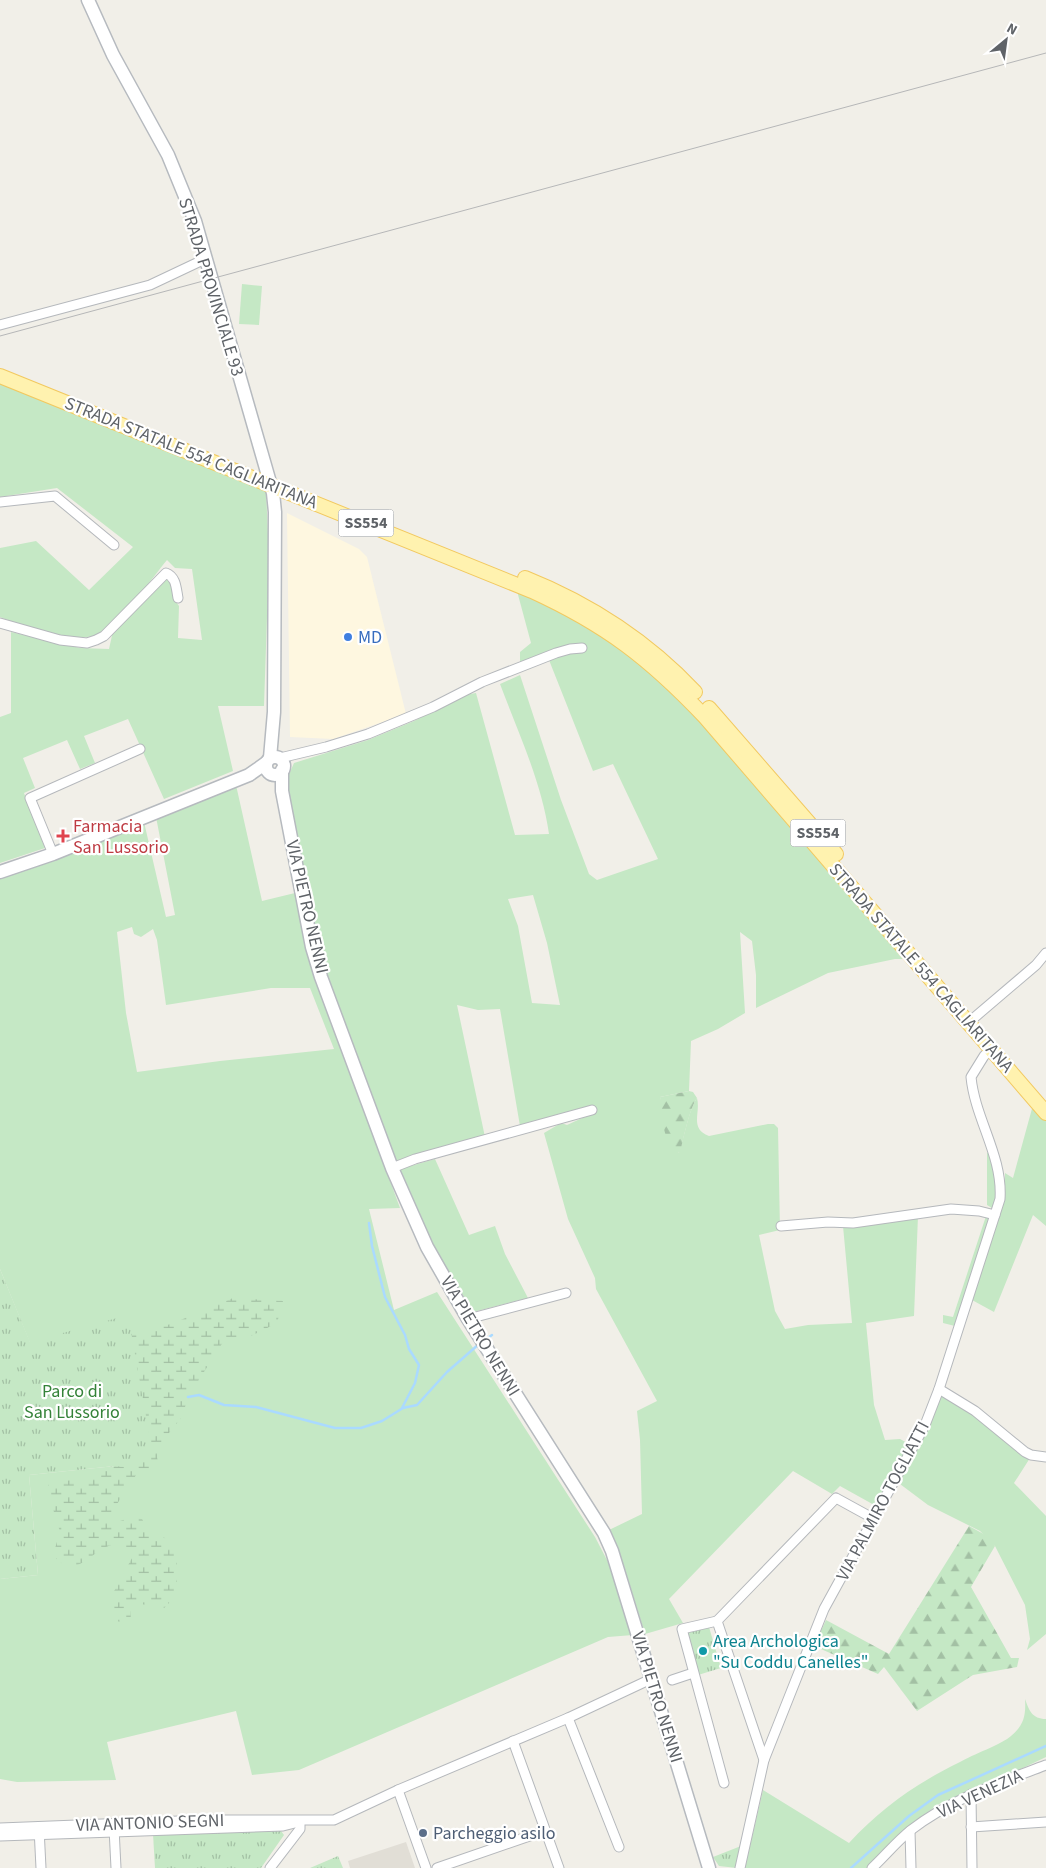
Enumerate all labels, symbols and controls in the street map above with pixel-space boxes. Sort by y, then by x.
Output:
north arrow [981,15,1031,65]
text: N [1003,19,1021,41]
street label: STRADA PROVINCIALE 93 [172,195,250,379]
street label: STRADA STATALE 554 CAGLIARITANA [61,391,321,515]
road number: SS554 [338,509,394,536]
place label: MD [358,625,382,650]
marker: MD [342,631,354,643]
place label: Farmacia San Lussorio [73,814,169,860]
road number: SS554 [790,820,846,846]
marker: Farmacia San Lussorio [57,830,69,842]
street label: VIA PIETRO NENNI [279,838,335,976]
street label: STRADA STATALE 554 CAGLIARITANA [823,858,1019,1078]
street label: VIA PIETRO NENNI [434,1271,526,1401]
park label: Parco di San Lussorio [24,1379,120,1425]
street label: VIA PALMIRO TOGLIATTI [830,1417,936,1585]
street label: VIA PIETRO NENNI [625,1628,689,1766]
place label: Area Archologica "Su Coddu Canelles" [713,1629,868,1675]
marker: Area Archologica "Su Coddu Canelles" [697,1645,709,1657]
street label: VIA VENEZIA [933,1763,1027,1825]
street label: VIA ANTONIO SEGNI [75,1808,225,1838]
place label: Parcheggio asilo [433,1821,556,1846]
marker: Parcheggio asilo [417,1827,429,1839]

